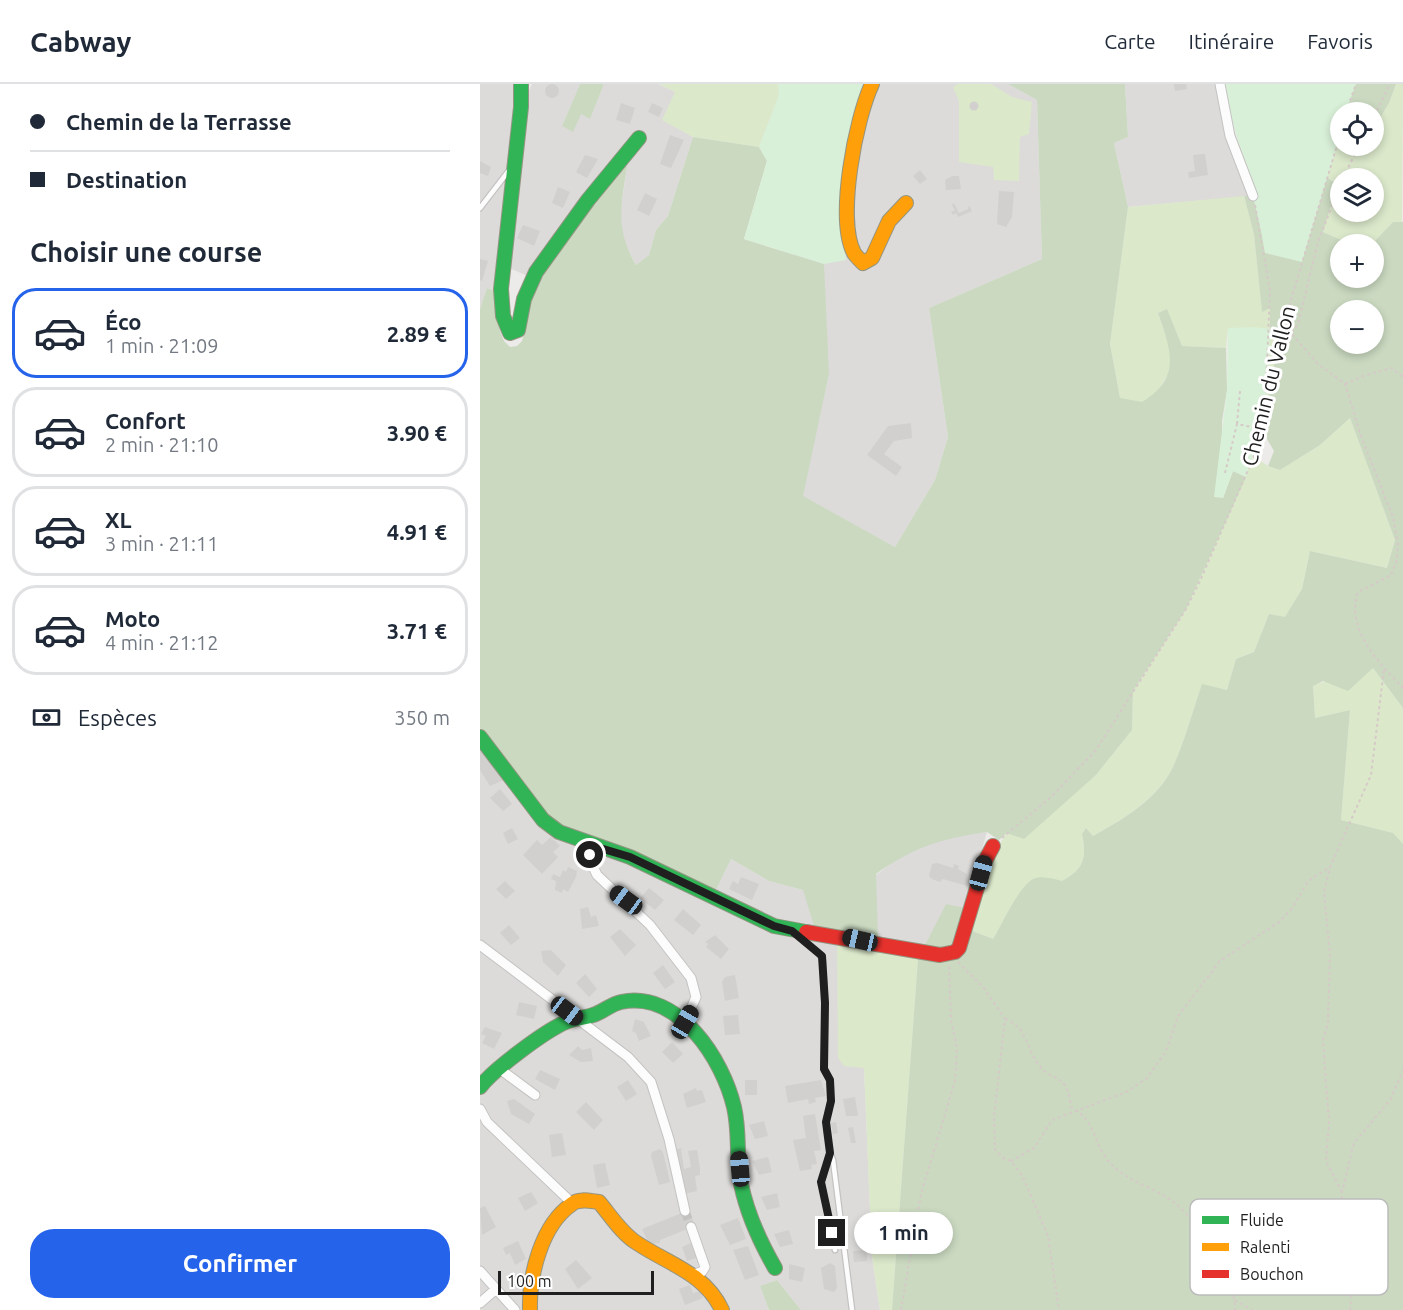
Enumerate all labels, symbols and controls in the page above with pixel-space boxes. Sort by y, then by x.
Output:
text: Cabway [30,26,131,57]
text: Carte [1104,29,1156,53]
text: Itinéraire [1189,29,1274,53]
text: Favoris [1307,29,1373,53]
map controls [1330,102,1384,354]
button: locate [1330,102,1384,156]
text: Chemin de la Terrasse [66,109,292,134]
text: Destination [66,167,187,192]
button: layers [1330,168,1384,222]
button: + [1330,234,1384,288]
text: Choisir une course [30,237,262,267]
button: − [1330,300,1384,354]
street label: Chemin du Vallon [1236,303,1300,469]
icon: car [33,306,87,360]
text: Éco [105,309,142,334]
text: 2.89 € [387,321,447,346]
text: 1 min · 21:09 [105,334,219,357]
icon: car [33,405,87,459]
text: Confort [105,408,186,433]
text: 3.90 € [387,420,447,445]
text: 2 min · 21:10 [105,433,219,456]
icon: car [33,504,87,558]
text: XL [105,507,132,532]
text: 4.91 € [387,519,447,544]
text: 3 min · 21:11 [105,532,219,555]
icon: car [33,603,87,657]
text: Moto [105,606,160,631]
text: 3.71 € [387,618,447,643]
text: 4 min · 21:12 [105,631,219,654]
icon: cash [30,701,63,734]
text: Espèces [78,705,157,730]
text: 350 m [394,706,450,729]
route start [576,841,603,868]
car [968,853,994,893]
car [606,882,646,918]
car [840,927,880,953]
car [547,993,587,1029]
car [668,1002,702,1042]
car [729,1150,751,1188]
legend [1190,1199,1388,1295]
text: Fluide [1240,1211,1284,1229]
callout: 1 min [853,1212,952,1254]
route end [818,1219,845,1246]
text: 1 min [878,1221,929,1244]
button: Confirmer [30,1229,450,1298]
text: Ralenti [1240,1238,1291,1256]
text: Bouchon [1240,1265,1304,1283]
scale bar [498,1268,654,1296]
text: 100 m [507,1272,552,1290]

